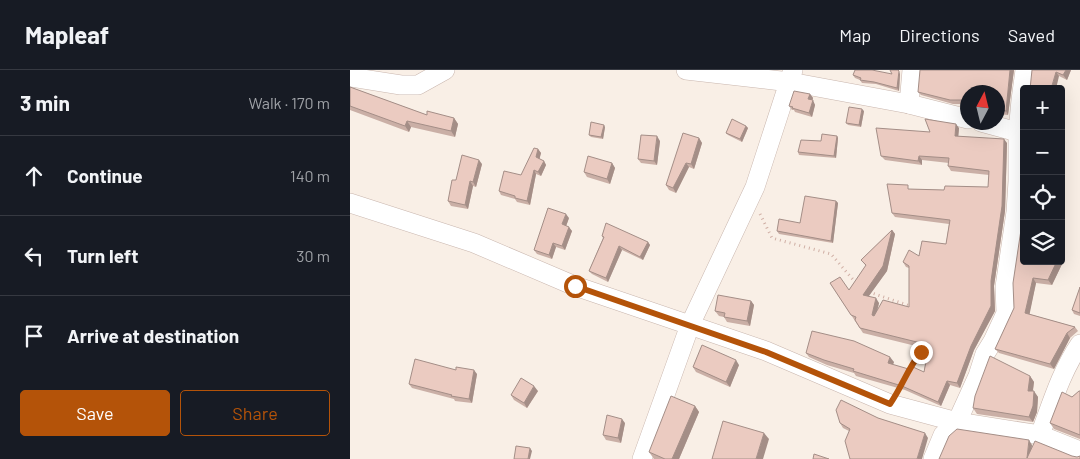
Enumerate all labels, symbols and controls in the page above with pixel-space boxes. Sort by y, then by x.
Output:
text: Mapleaf [25,20,109,49]
text: Map [839,24,871,46]
text: Directions [899,24,980,46]
text: Saved [1008,24,1055,46]
north arrow [960,85,1005,130]
map controls [1020,85,1065,265]
button: + [1020,85,1065,130]
text: 3 min [20,90,70,115]
text: Walk · 170 m [248,93,330,112]
button: − [1020,130,1065,175]
icon: ahead [20,162,48,190]
text: Continue [67,164,143,187]
text: 140 m [290,166,330,185]
button: locate [1020,175,1065,220]
button: layers [1020,220,1065,265]
icon: left [20,242,48,270]
text: Turn left [67,244,138,267]
text: 30 m [296,246,330,265]
route start [564,275,587,298]
icon: arrive [20,322,48,350]
text: Arrive at destination [67,324,239,347]
route end [910,341,933,364]
button: Save [20,390,170,436]
button: Share [180,390,330,436]

